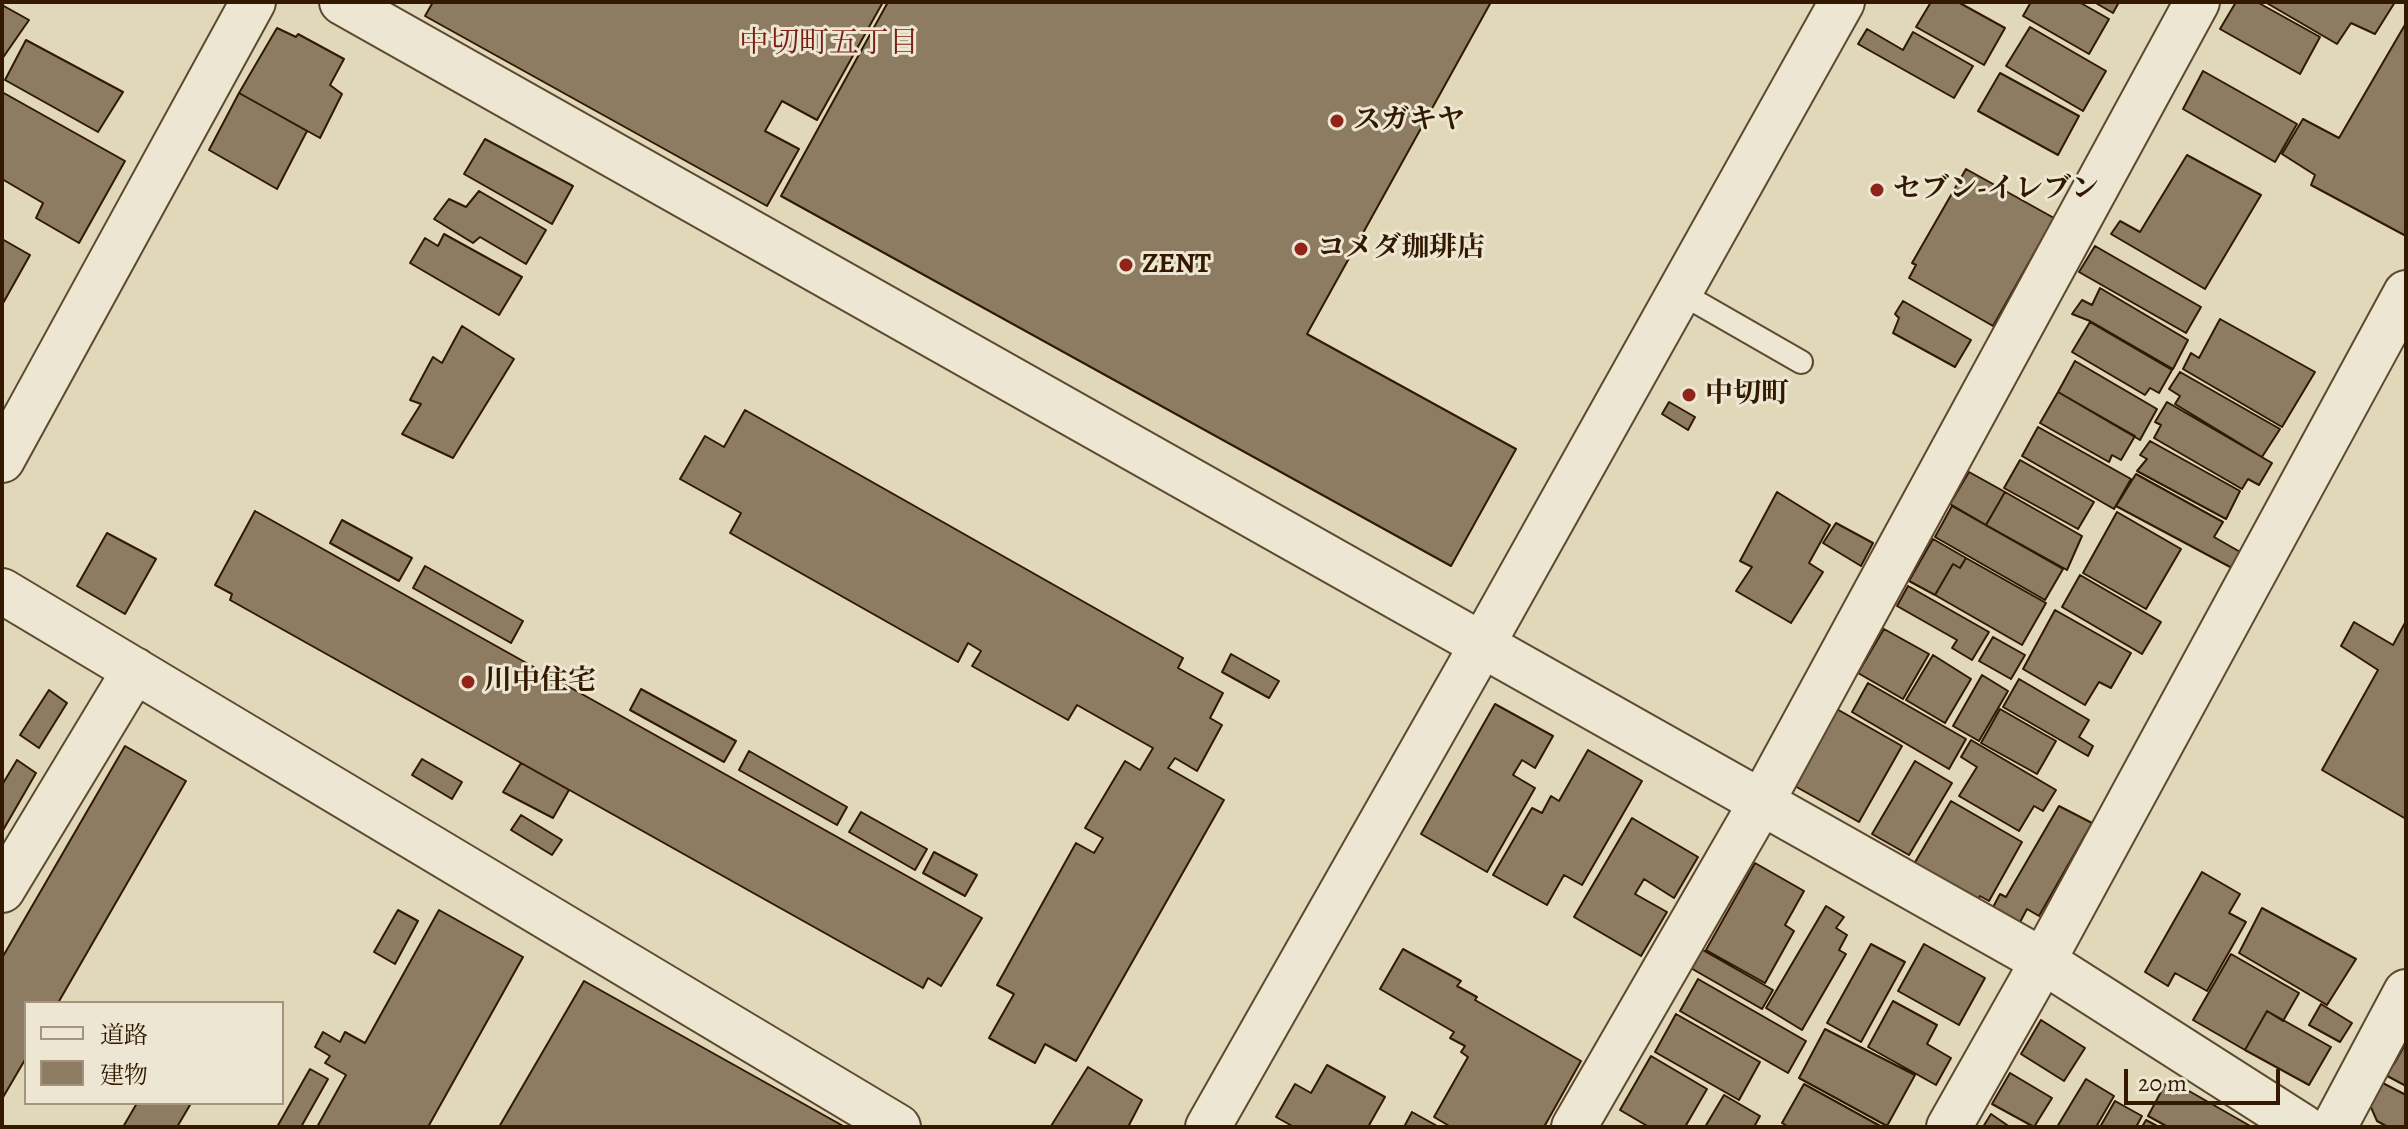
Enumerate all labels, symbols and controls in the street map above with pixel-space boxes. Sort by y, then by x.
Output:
district label: 中切町五丁目 [739,27,919,63]
place label: スガキヤ [1353,104,1465,138]
marker: スガキヤ [1328,112,1346,130]
place label: セブン-イレブン [1893,173,2099,207]
marker: セブン-イレブン [1868,181,1886,199]
place label: コメダ珈琲店 [1317,232,1485,266]
marker: コメダ珈琲店 [1292,240,1310,258]
place label: ZENT [1142,248,1211,282]
marker: ZENT [1117,256,1135,274]
place label: 中切町 [1705,378,1789,412]
marker: 中切町 [1680,386,1698,404]
place label: 川中住宅 [484,665,596,699]
marker: 川中住宅 [459,673,477,691]
legend [24,1001,284,1105]
text: 道路 [100,1019,148,1051]
scale bar [2128,1053,2284,1103]
text: 建物 [100,1059,148,1091]
text: 20 m [2138,1067,2187,1099]

